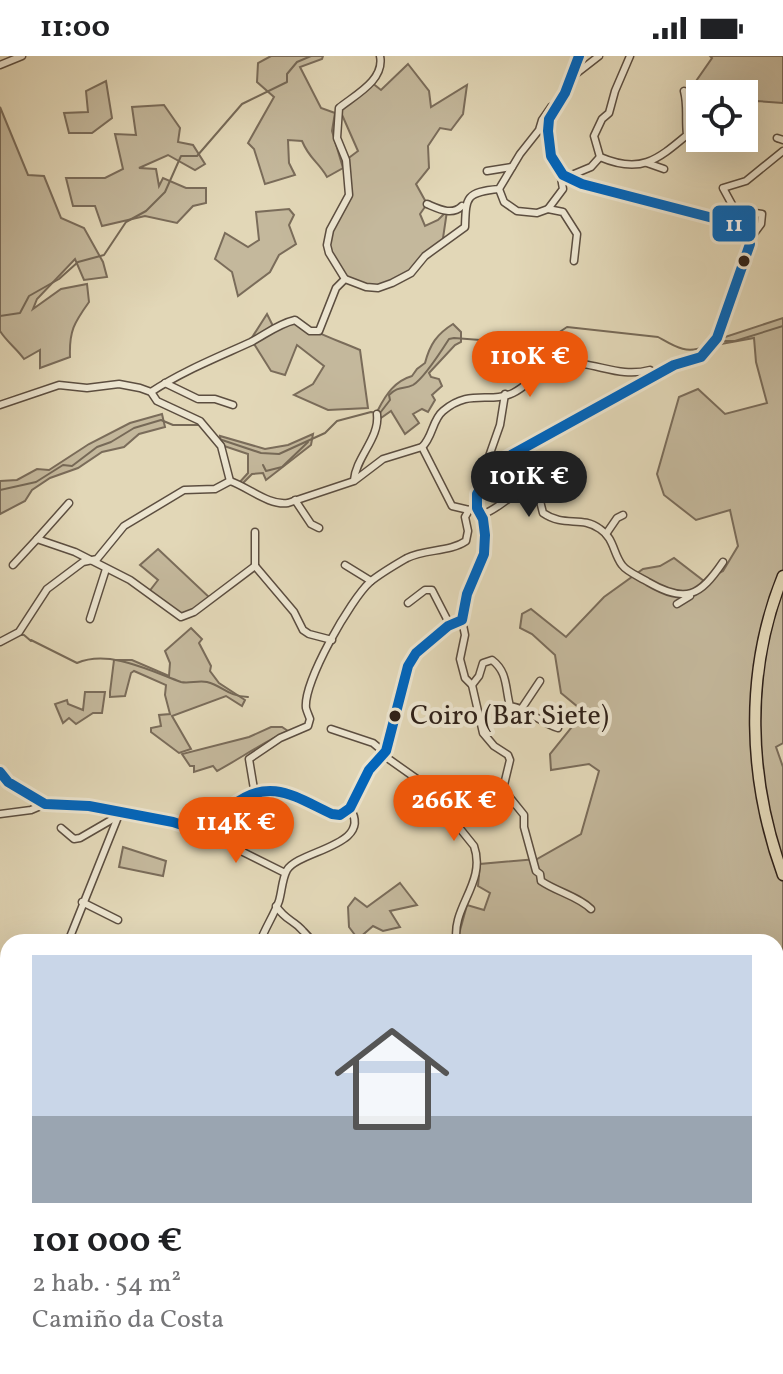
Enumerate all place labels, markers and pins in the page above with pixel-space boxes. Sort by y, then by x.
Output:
unlabelled marker [736,253,752,269]
pin: 110K € [465,331,595,399]
pin: 101K € [464,451,594,519]
place label: Coiro (Bar Siete) [410,697,609,736]
marker: Coiro (Bar Siete) [387,708,403,724]
pin: 266K € [389,775,519,843]
pin: 114K € [171,797,301,865]

